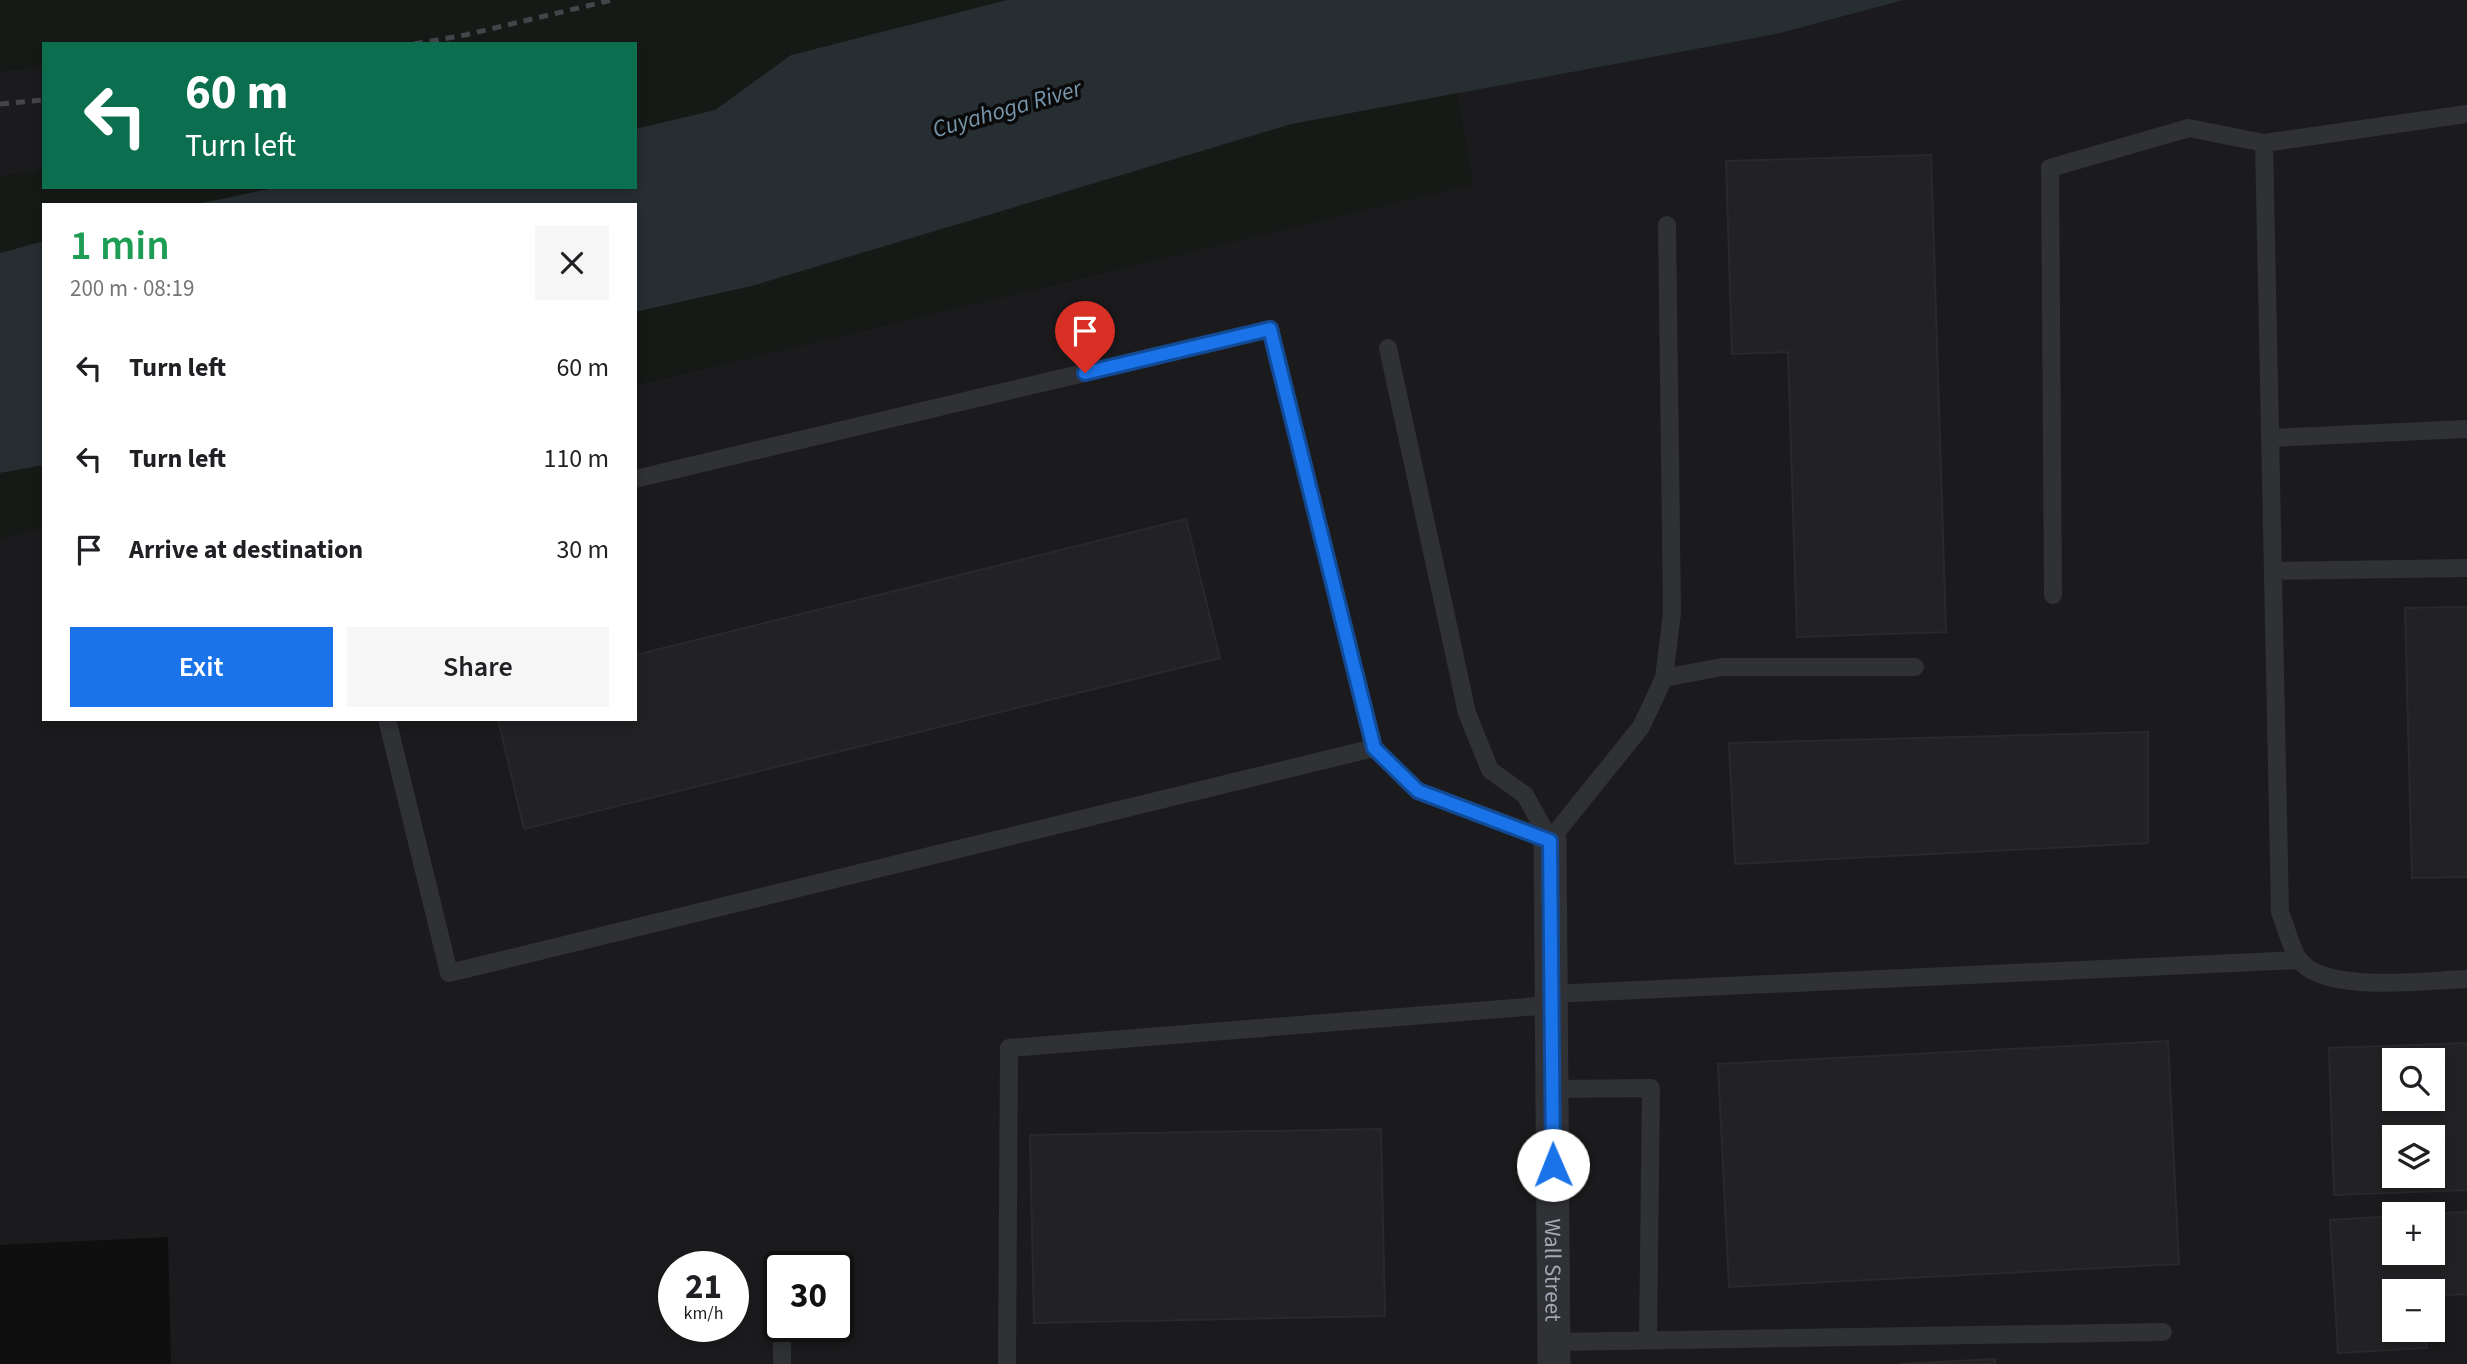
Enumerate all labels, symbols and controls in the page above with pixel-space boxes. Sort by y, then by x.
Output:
text: 60 m [185,58,289,128]
icon: left [70,70,161,161]
water label: Cuyahoga River [928,71,1087,147]
text: Turn left [185,123,296,169]
text: 1 min [70,216,170,276]
button: close [535,226,609,300]
text: 200 m · 08:19 [70,272,194,305]
pin [1055,301,1115,373]
icon: arrive [1066,312,1104,350]
icon: left [70,349,108,387]
text: Turn left [129,349,226,386]
text: 60 m [556,349,609,386]
icon: left [70,440,108,478]
text: Turn left [129,440,226,477]
text: 110 m [543,440,609,477]
icon: arrive [70,531,108,569]
text: Arrive at destination [129,531,363,568]
text: 30 m [556,531,609,568]
button: Exit [70,627,333,707]
button: Share [347,627,609,707]
map controls [2382,1048,2445,1342]
button: search [2382,1048,2445,1111]
button: layers [2382,1125,2445,1188]
position arrow [1516,1128,1590,1202]
button: + [2382,1202,2445,1265]
street label: Wall Street [1536,1218,1570,1322]
speed limit sign: 30 [763,1251,854,1342]
text: 21 [685,1262,722,1312]
button: − [2382,1279,2445,1342]
text: km/h [684,1301,723,1326]

